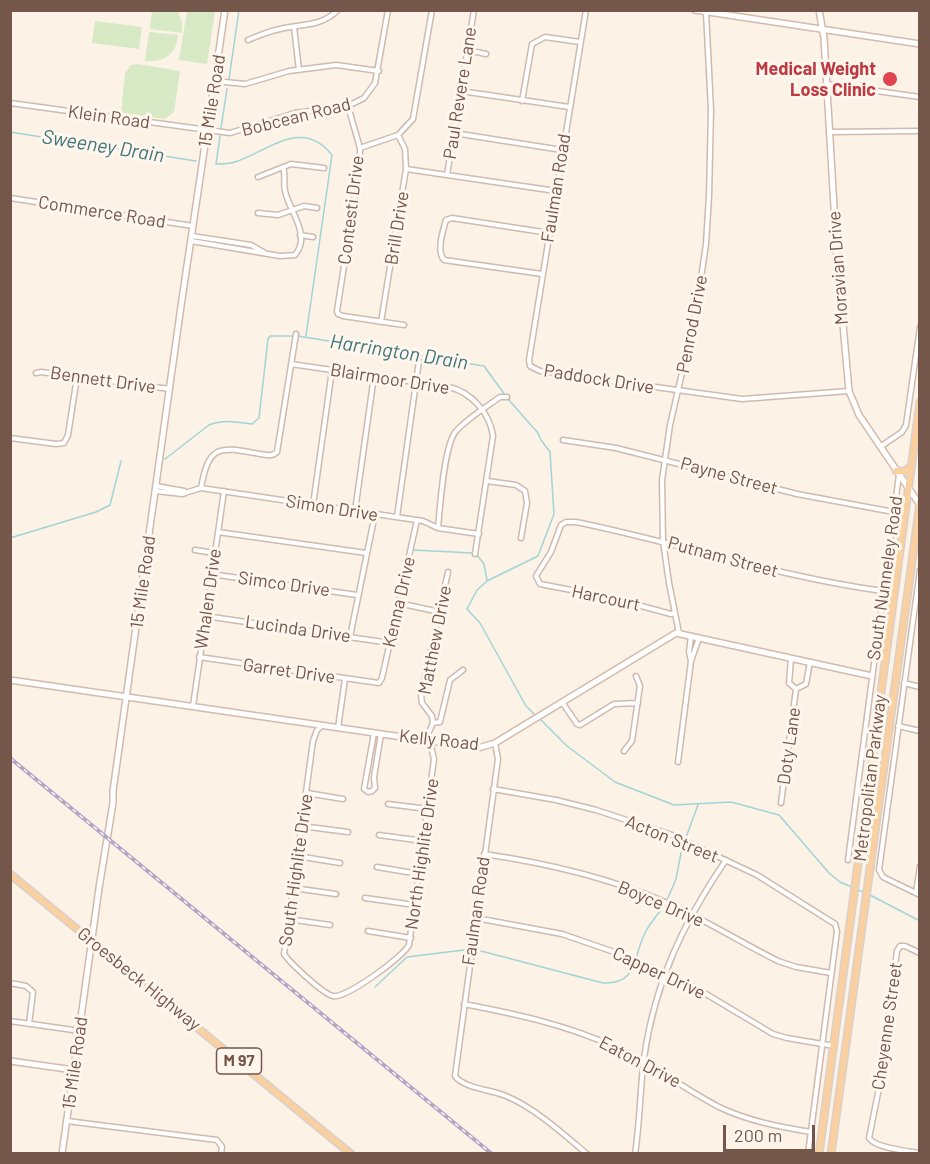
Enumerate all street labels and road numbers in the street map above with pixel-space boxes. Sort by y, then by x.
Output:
street label: Paul Revere Lane [439,25,481,161]
street label: 15 Mile Road [194,53,230,149]
street label: Bobcean Road [239,93,353,141]
street label: Klein Road [67,101,151,133]
street label: Faulman Road [537,132,575,244]
street label: Contesti Drive [334,154,368,266]
street label: Brill Drive [381,190,413,266]
street label: Commerce Road [37,191,167,233]
street label: Moravian Drive [823,210,853,326]
street label: Penrod Drive [672,273,712,375]
street label: Blairmoor Drive [329,359,451,399]
street label: Paddock Drive [542,360,656,398]
street label: Bennett Drive [49,362,157,398]
street label: Payne Street [678,453,780,499]
street label: Simon Drive [284,490,380,526]
street label: South Nunneley Road [863,494,907,662]
street label: Putnam Street [665,532,781,582]
street label: 15 Mile Road [126,534,160,630]
street label: Whalen Drive [190,547,226,651]
street label: Kenna Drive [378,554,420,650]
street label: Simco Drive [237,567,331,601]
street label: Harcourt [570,580,642,616]
street label: Matthew Drive [414,584,456,696]
street label: Lucinda Drive [244,611,352,647]
street label: Garret Drive [242,654,336,688]
street label: Metropolitan Parkway [849,693,891,863]
street label: Doty Lane [773,706,805,786]
street label: Kelly Road [398,725,480,755]
street label: North Highlite Drive [401,777,443,931]
street label: South Highlite Drive [275,792,317,948]
street label: Acton Street [622,811,722,867]
street label: Faulman Road [458,855,494,967]
street label: Boyce Drive [615,876,707,932]
street label: Groesbeck Highway [73,923,205,1035]
street label: Capper Drive [609,942,709,1004]
street label: Cheyenne Street [867,961,907,1091]
street label: 15 Mile Road [58,1015,92,1111]
street label: Eaton Drive [595,1031,685,1093]
road number: M 97 [216,1048,262,1074]

